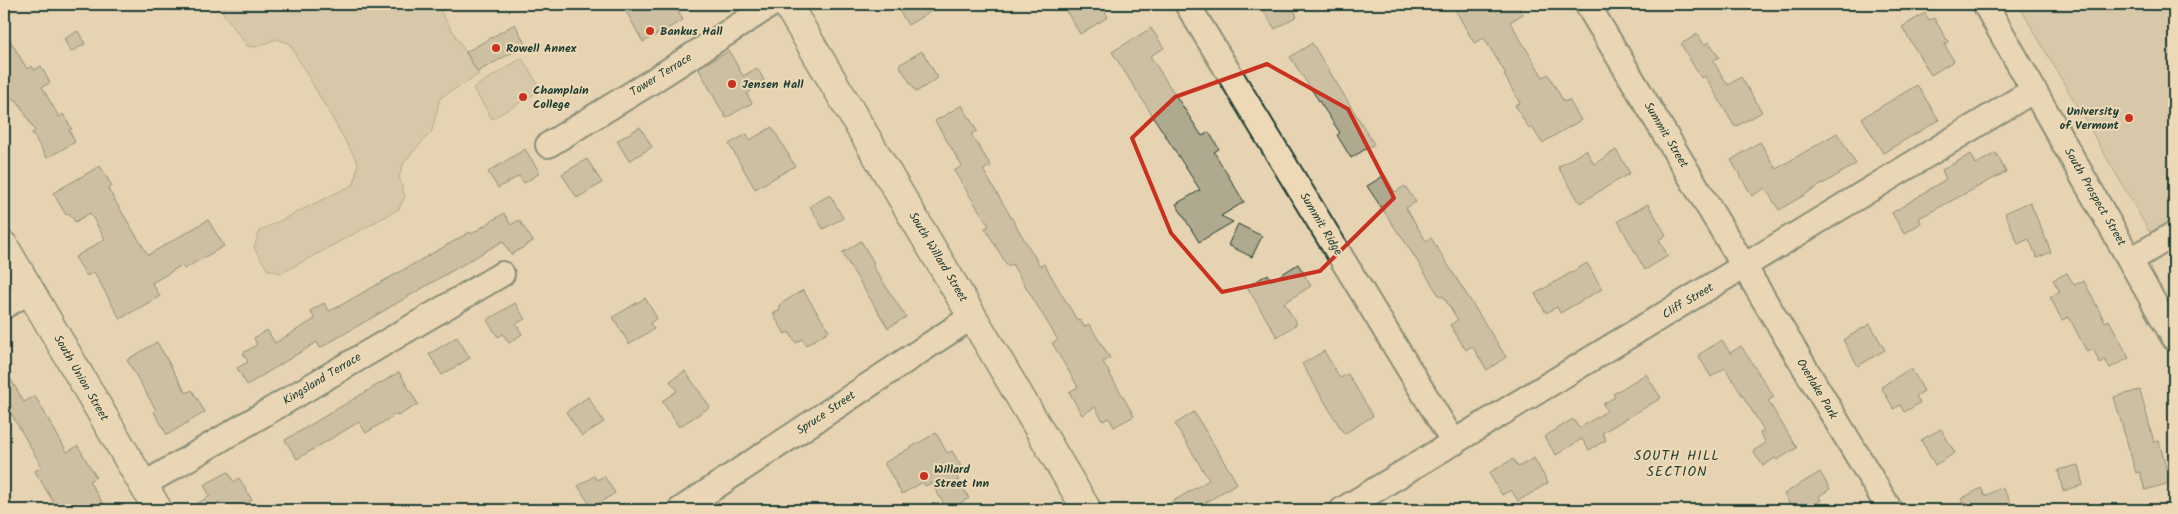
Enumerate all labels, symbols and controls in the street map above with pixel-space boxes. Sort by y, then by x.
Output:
place label: Bankus Hall [660,22,723,41]
marker: Bankus Hall [644,25,656,37]
place label: Rowell Annex [506,39,577,58]
marker: Rowell Annex [490,42,502,54]
street label: Tower Terrace [626,48,696,102]
place label: Jensen Hall [742,75,804,94]
marker: Jensen Hall [726,78,738,90]
place label: Champlain College [533,81,589,114]
marker: Champlain College [517,91,529,103]
street label: Summit Street [1639,98,1693,172]
place label: University of Vermont [2060,102,2120,135]
marker: University of Vermont [2123,112,2135,124]
street label: South Prospect Street [2059,144,2131,250]
street label: Summit Ridge [1295,189,1348,260]
street label: South Willard Street [903,208,973,306]
street label: Cliff Street [1659,278,1718,324]
street label: South Union Street [49,331,114,425]
street label: Kingsland Terrace [279,348,366,410]
street label: Overlake Park [1791,355,1843,423]
street label: Spruce Street [793,386,860,440]
district label: SOUTH HILL SECTION [1634,445,1720,483]
place label: Willard Street Inn [934,460,989,493]
marker: Willard Street Inn [918,470,930,482]

